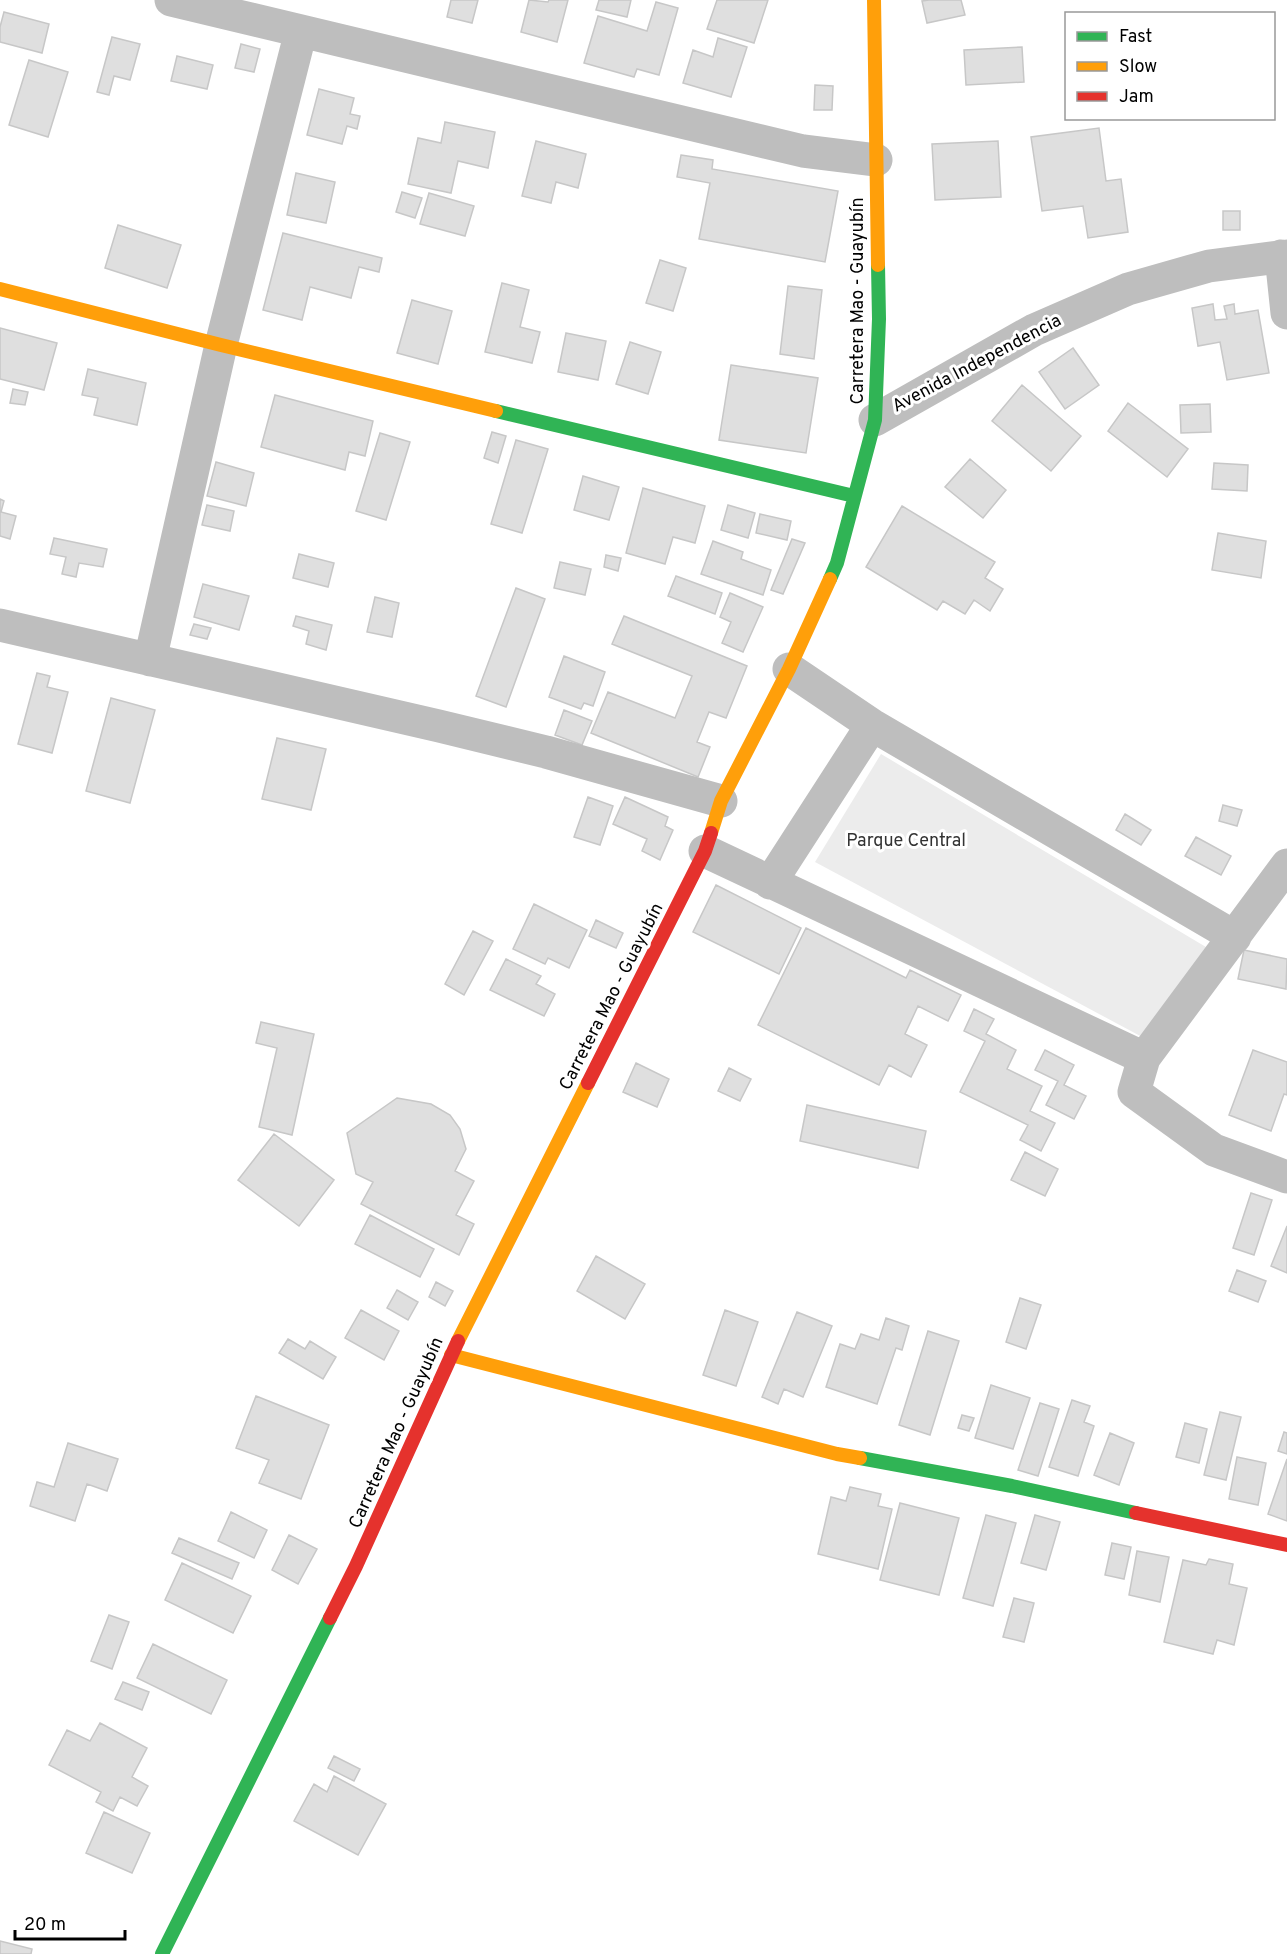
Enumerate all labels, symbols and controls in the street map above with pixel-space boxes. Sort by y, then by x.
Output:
legend [1065,12,1275,120]
text: Fast [1119,26,1152,49]
text: Slow [1119,56,1157,79]
text: Jam [1119,86,1154,109]
street label: Carretera Mao - Guayubín [847,197,870,405]
street label: Avenida Independencia [888,310,1066,418]
park label: Parque Central [846,830,966,853]
street label: Carretera Mao - Guayubín [555,900,669,1094]
street label: Carretera Mao - Guayubín [344,1334,450,1532]
scale bar [15,1903,124,1941]
text: 20 m [24,1914,66,1937]

